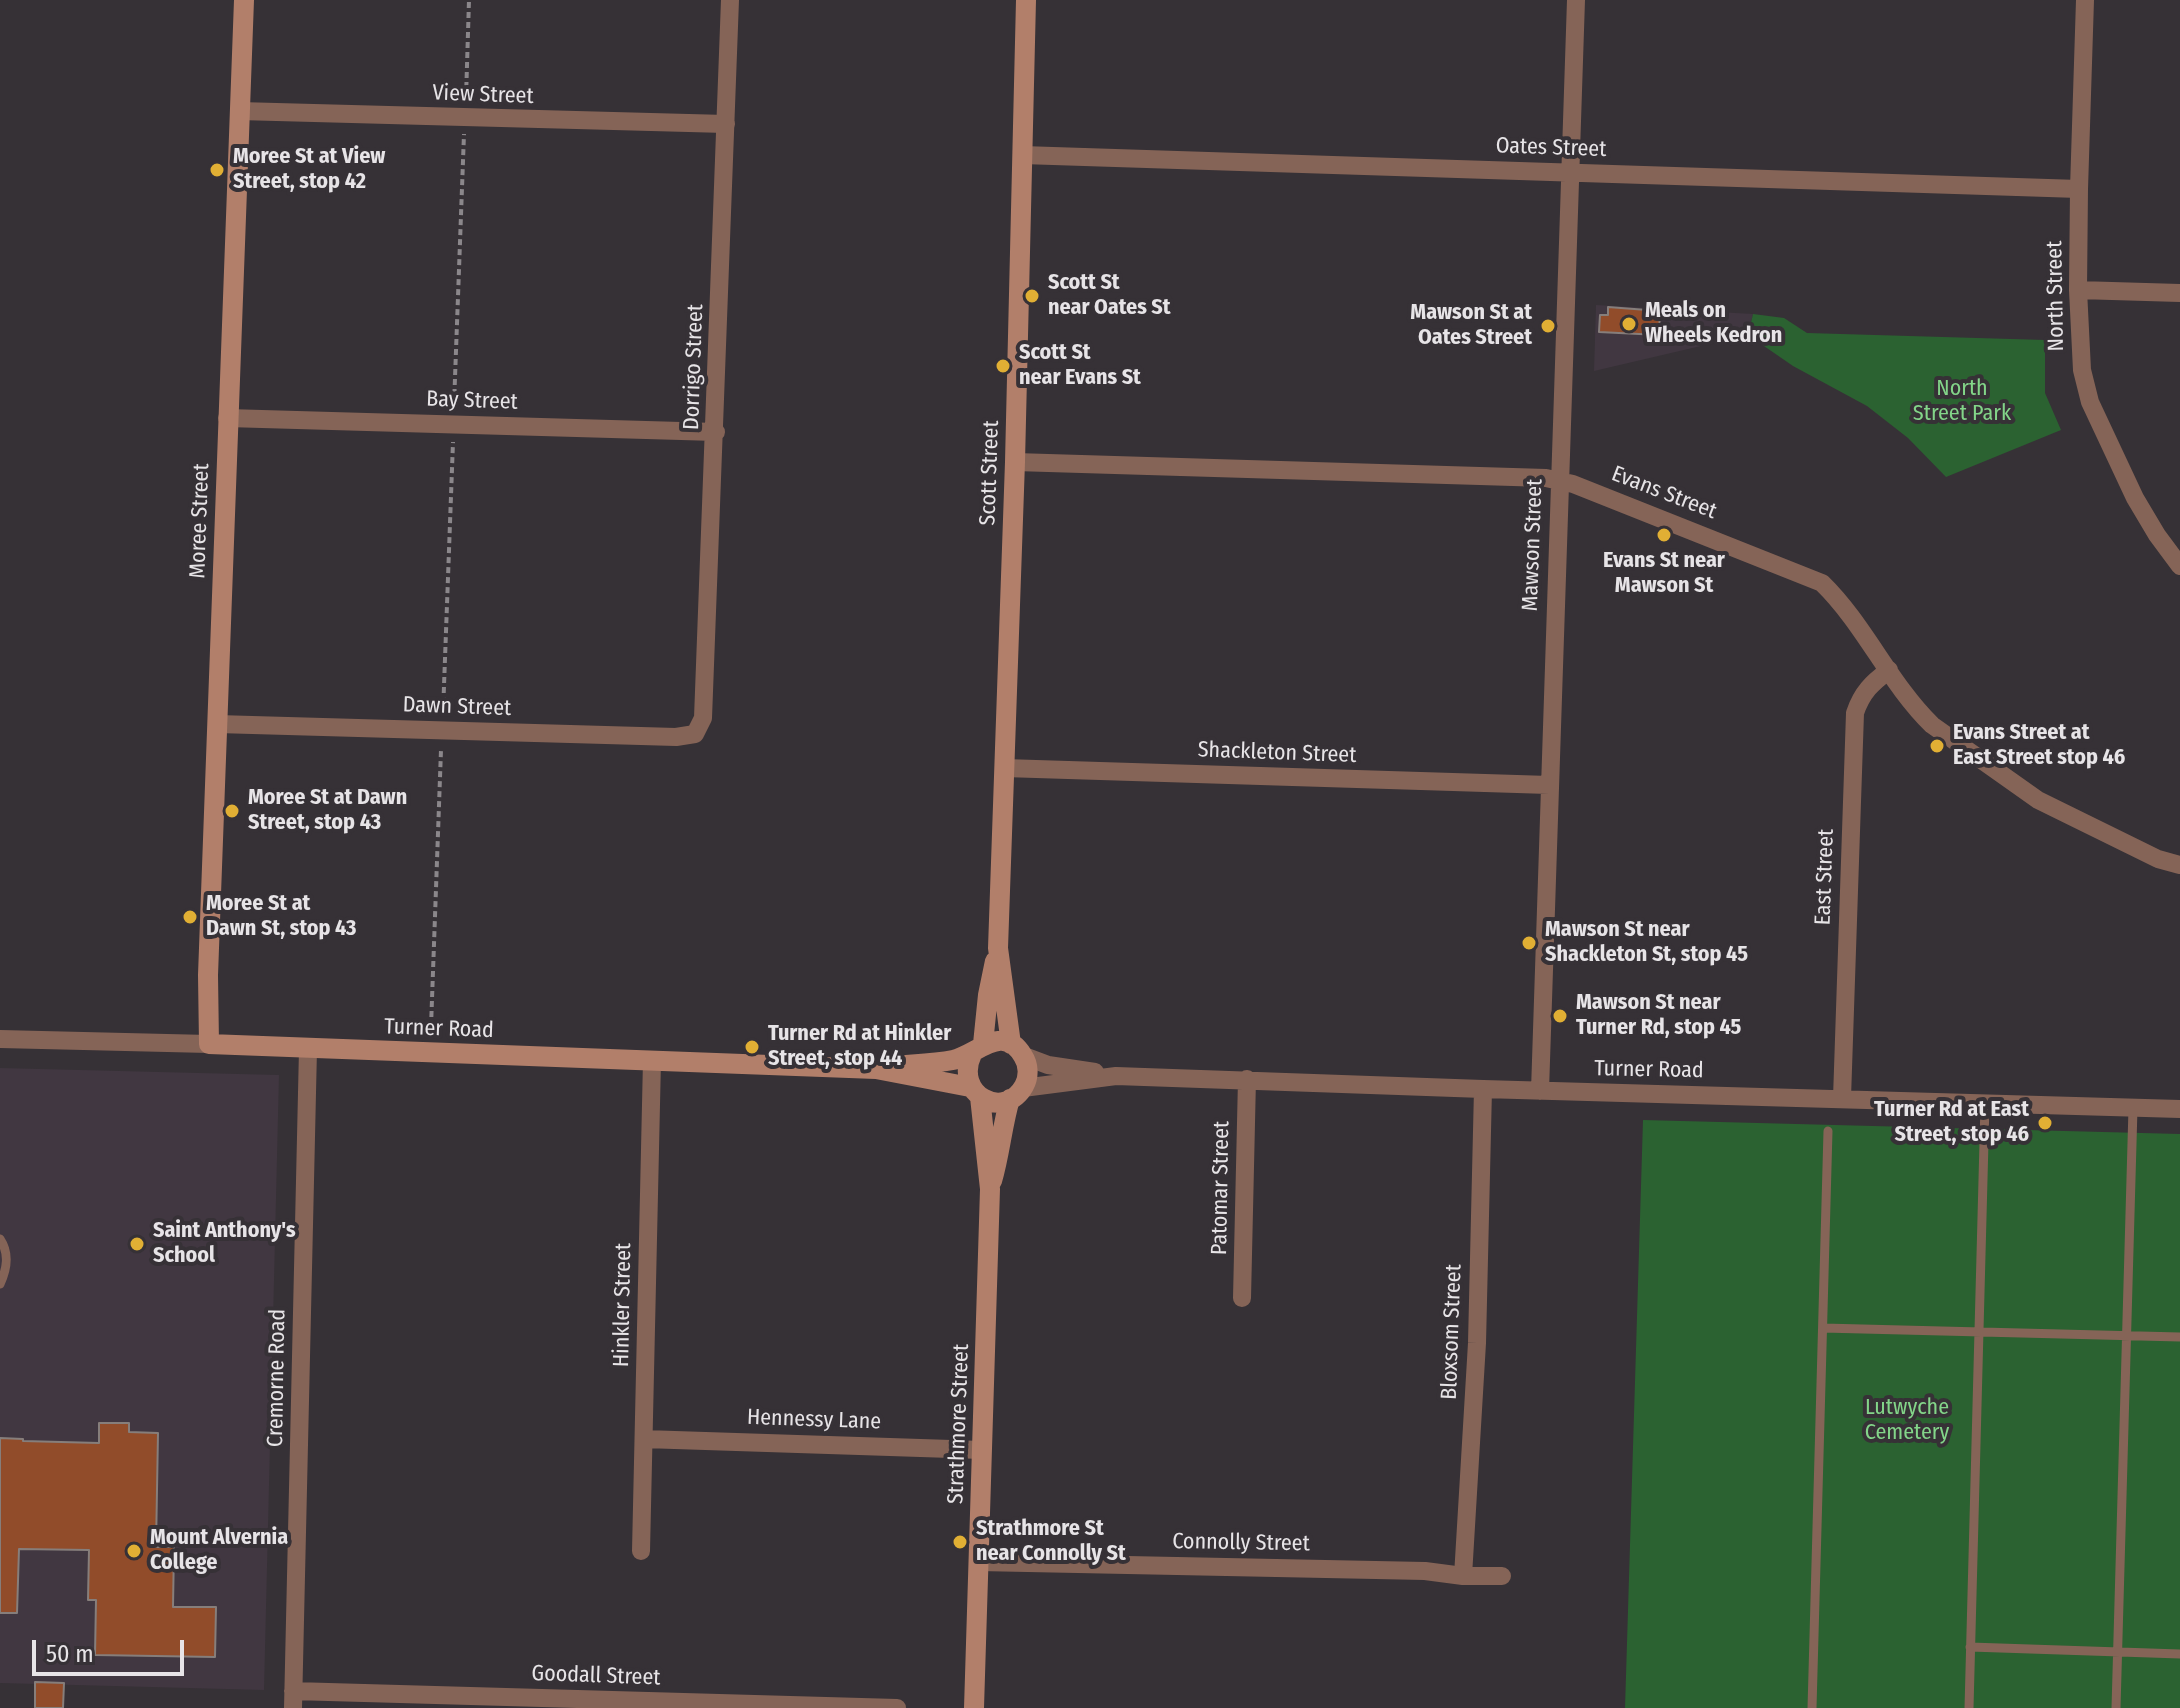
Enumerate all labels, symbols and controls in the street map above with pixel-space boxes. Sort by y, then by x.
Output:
street label: View Street [432,80,534,110]
street label: Oates Street [1495,133,1607,163]
place label: Moree St at View Street, stop 42 [233,144,385,196]
marker: Moree St at View Street, stop 42 [208,161,226,179]
street label: North Street [2042,240,2070,352]
place label: Scott St near Oates St [1048,270,1171,322]
marker: Scott St near Oates St [1023,287,1041,305]
place label: Meals on Wheels Kedron [1645,298,1782,350]
place label: Mawson St at Oates Street [1410,300,1532,352]
street label: Dorrigo Street [679,304,709,430]
marker: Meals on Wheels Kedron [1620,315,1638,333]
marker: Mawson St at Oates Street [1539,317,1557,335]
place label: Scott St near Evans St [1019,340,1141,392]
marker: Scott St near Evans St [994,357,1012,375]
park label: North Street Park [1913,376,2011,428]
street label: Bay Street [426,386,518,416]
street label: Scott Street [975,420,1005,526]
street label: Evans Street [1608,461,1720,525]
street label: Moree Street [185,463,215,579]
street label: Mawson Street [1517,478,1549,612]
marker: Evans St near Mawson St [1655,526,1673,544]
place label: Evans St near Mawson St [1603,548,1725,600]
street label: Dawn Street [402,692,512,722]
place label: Evans Street at East Street stop 46 [1953,720,2125,772]
street label: Shackleton Street [1197,737,1357,769]
marker: Evans Street at East Street stop 46 [1928,737,1946,755]
place label: Moree St at Dawn Street, stop 43 [248,785,407,836]
marker: Moree St at Dawn Street, stop 43 [223,802,241,820]
street label: East Street [1810,828,1840,926]
place label: Moree St at Dawn St, stop 43 [206,891,357,942]
marker: Moree St at Dawn St, stop 43 [181,908,199,926]
place label: Mawson St near Shackleton St, stop 45 [1545,917,1748,968]
marker: Mawson St near Shackleton St, stop 45 [1520,934,1538,952]
place label: Mawson St near Turner Rd, stop 45 [1576,990,1741,1042]
marker: Mawson St near Turner Rd, stop 45 [1551,1007,1569,1025]
street label: Turner Road [384,1014,494,1044]
place label: Turner Rd at Hinkler Street, stop 44 [768,1021,951,1072]
marker: Turner Rd at Hinkler Street, stop 44 [743,1038,761,1056]
street label: Turner Road [1594,1056,1704,1084]
place label: Turner Rd at East Street, stop 46 [1874,1097,2029,1148]
marker: Turner Rd at East Street, stop 46 [2036,1114,2054,1132]
street label: Patomar Street [1207,1121,1235,1255]
place label: Saint Anthony's School [153,1218,296,1270]
marker: Saint Anthony's School [128,1235,146,1253]
street label: Hinkler Street [609,1243,637,1367]
street label: Bloxsom Street [1436,1264,1468,1400]
street label: Cremorne Road [263,1309,291,1447]
street label: Strathmore Street [943,1343,975,1505]
park label: Lutwyche Cemetery [1865,1395,1949,1446]
street label: Hennessy Lane [746,1404,882,1436]
place label: Strathmore St near Connolly St [976,1516,1126,1568]
place label: Mount Alvernia College [150,1525,288,1576]
street label: Connolly Street [1172,1529,1310,1557]
marker: Strathmore St near Connolly St [951,1533,969,1551]
marker: Mount Alvernia College [125,1542,143,1560]
scale bar [36,1624,188,1674]
text: 50 m [46,1640,94,1668]
street label: Goodall Street [531,1661,661,1691]

